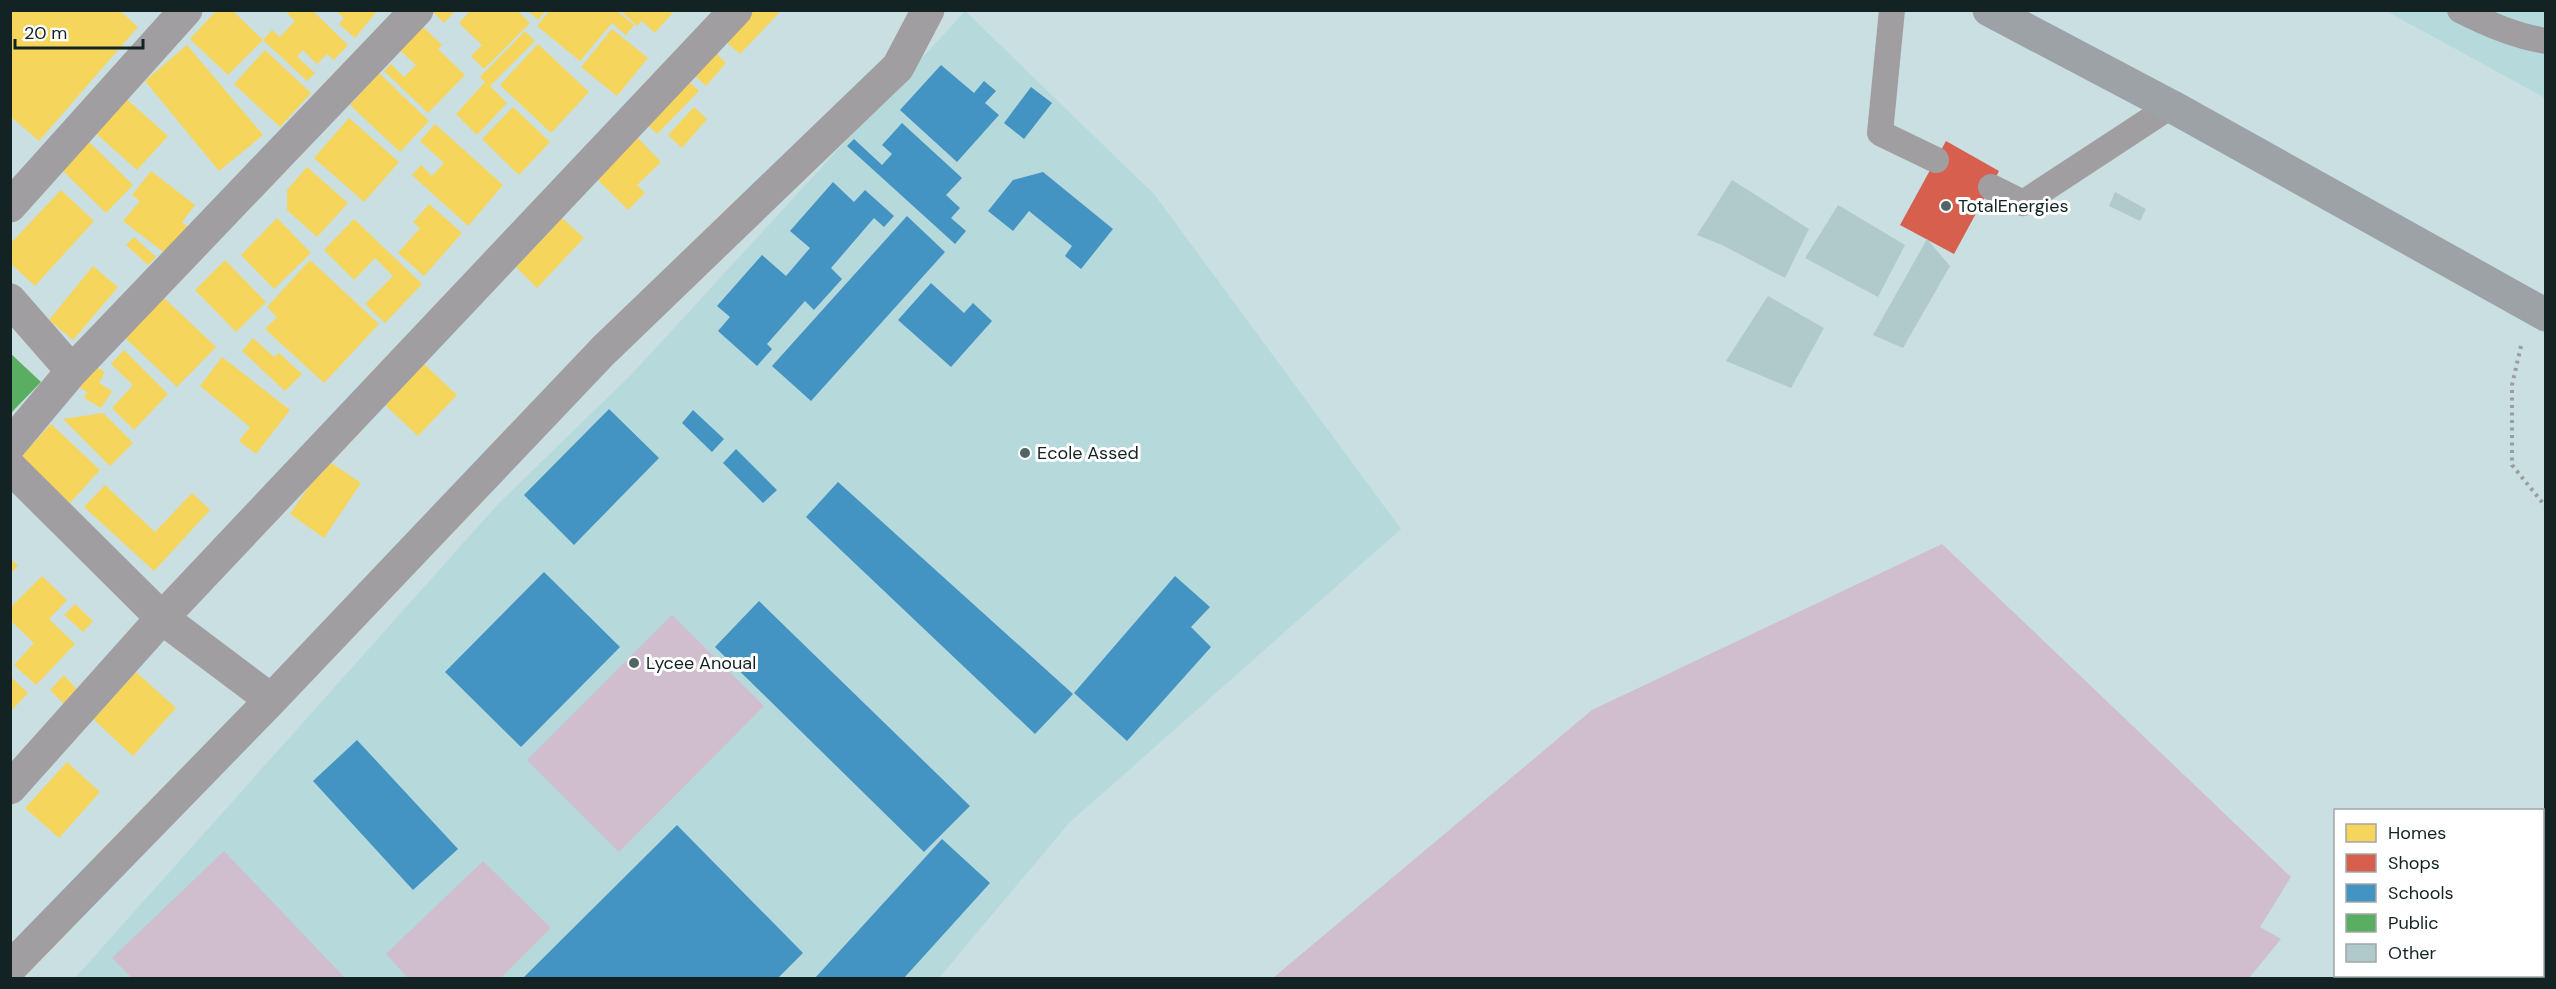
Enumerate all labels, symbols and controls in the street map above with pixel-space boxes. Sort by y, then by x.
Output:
scale bar [15,12,142,50]
text: 20 m [24,21,67,45]
place label: TotalEnergies [1958,194,2068,218]
marker: TotalEnergies [1939,199,1953,213]
place label: Ecole Assed [1037,441,1139,465]
marker: Ecole Assed [1018,446,1032,460]
place label: Lycee Anoual [646,651,756,675]
marker: Lycee Anoual [627,656,641,670]
legend [2334,809,2544,977]
text: Homes [2388,821,2446,845]
text: Shops [2388,851,2440,875]
text: Schools [2388,881,2453,905]
text: Public [2388,911,2439,935]
text: Other [2388,941,2437,965]

